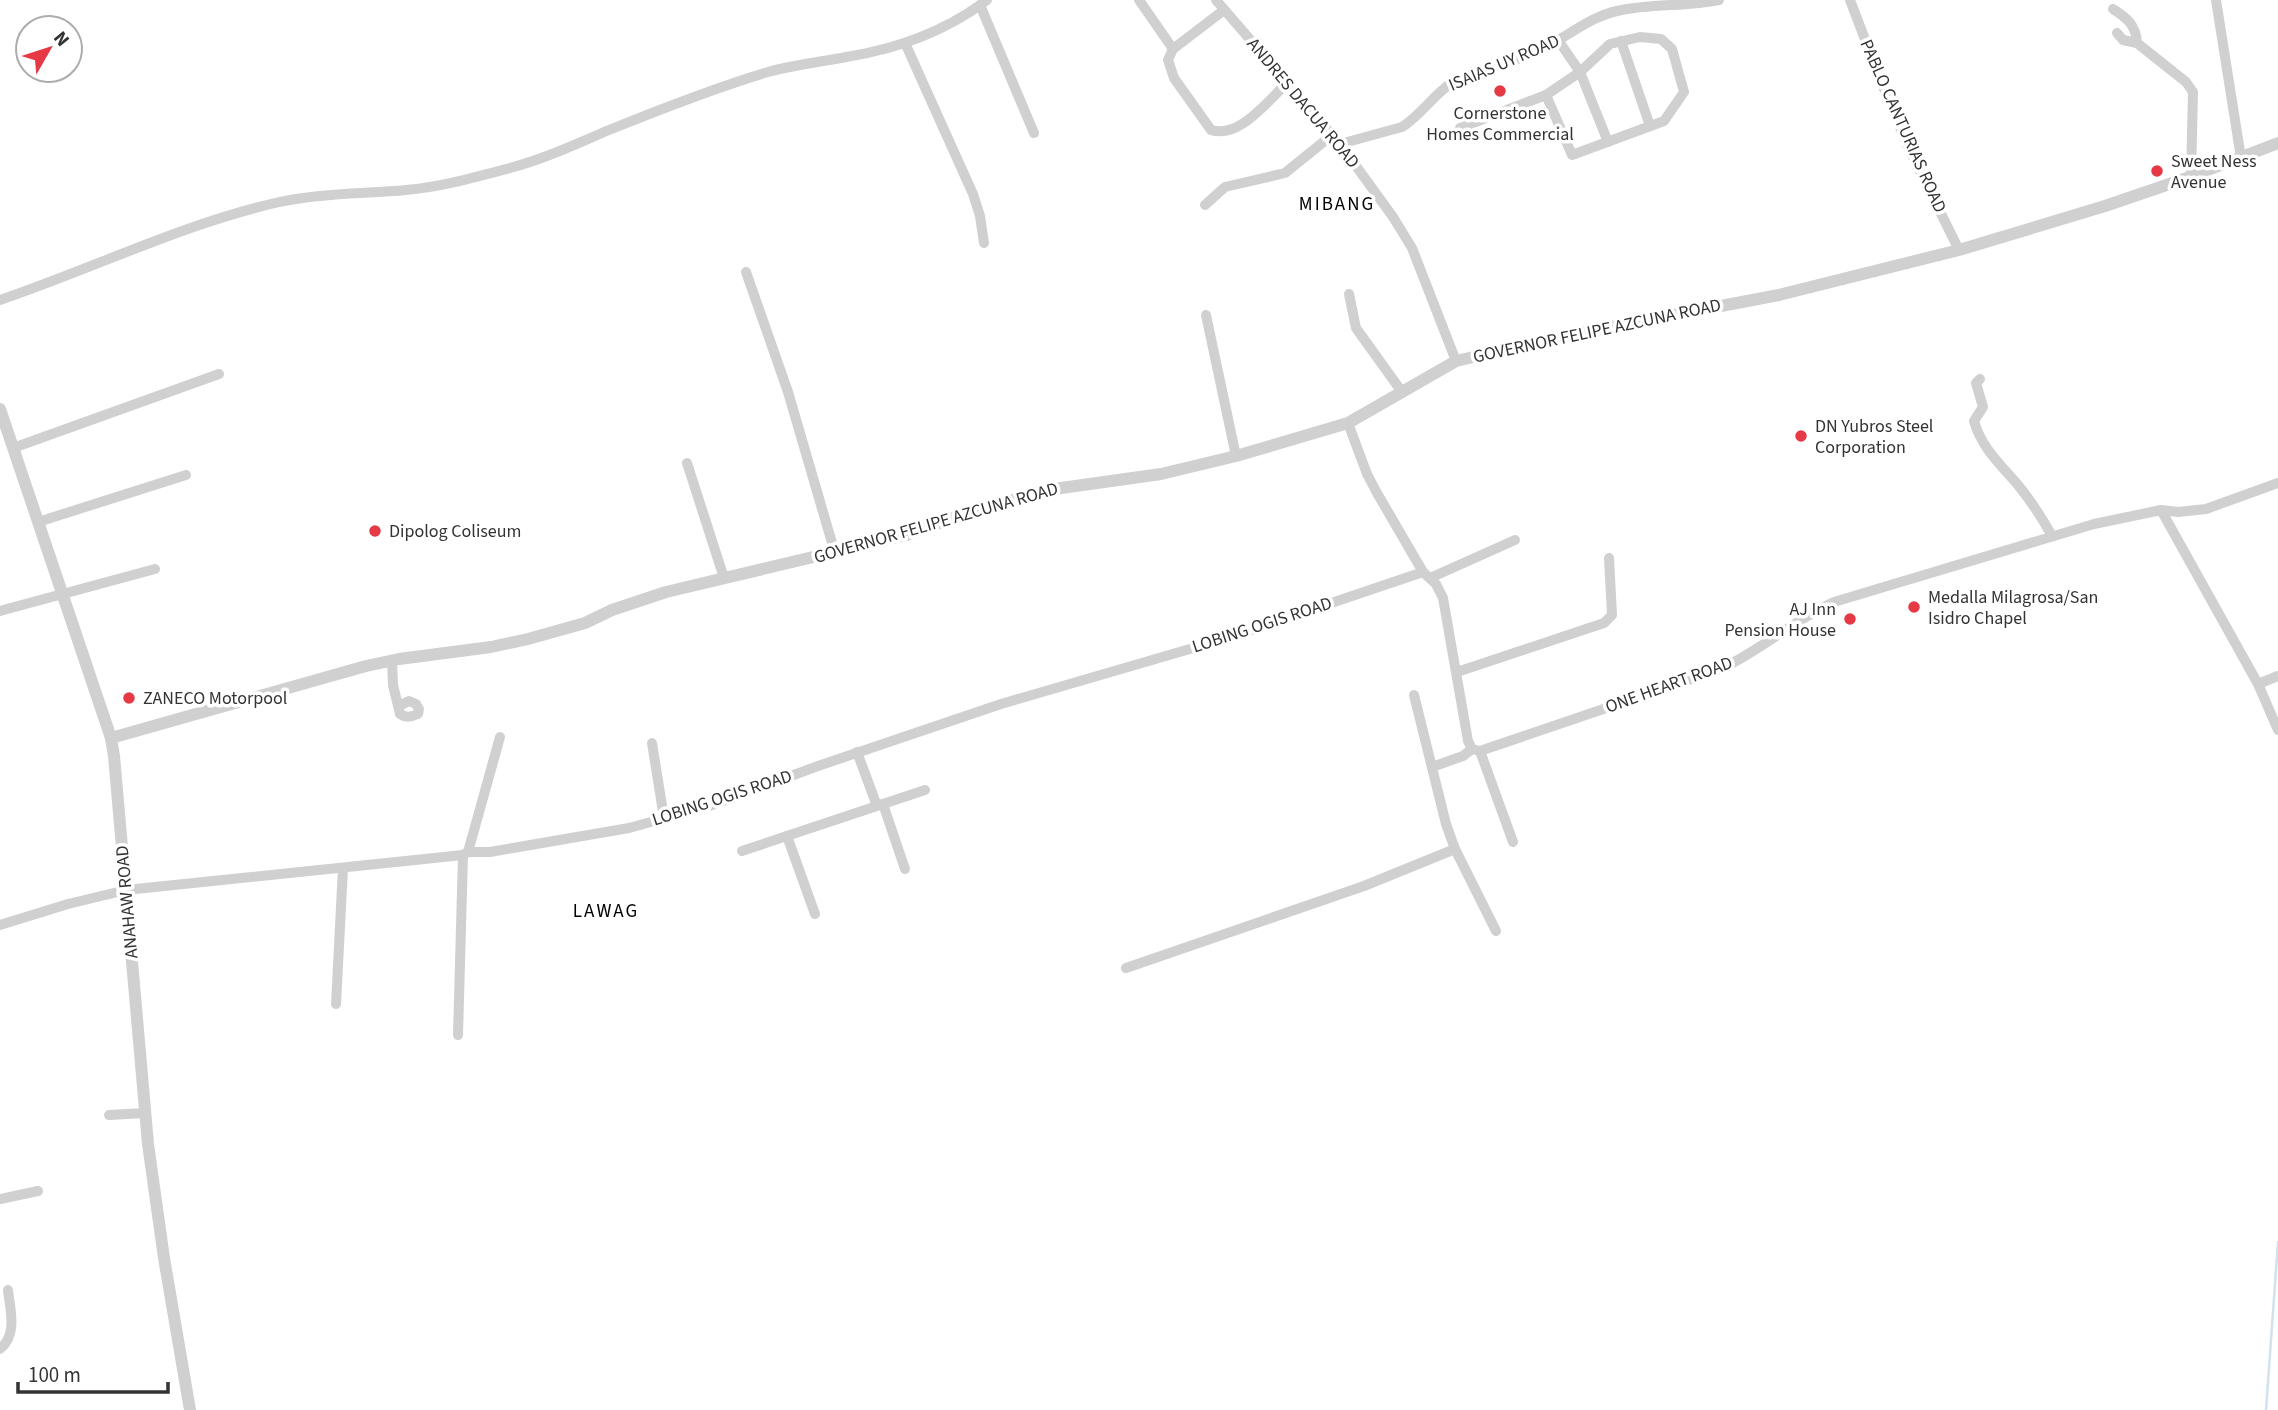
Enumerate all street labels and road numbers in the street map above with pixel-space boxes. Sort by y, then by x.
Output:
street label: ISAIAS UY ROAD [1445,28,1563,98]
street label: ANDRES DACUA ROAD [1241,32,1365,174]
street label: PABLO CANTURIAS ROAD [1853,35,1953,217]
street label: GOVERNOR FELIPE AZCUNA ROAD [1471,292,1723,370]
street label: GOVERNOR FELIPE AZCUNA ROAD [811,476,1061,570]
street label: LOBING OGIS ROAD [1189,591,1335,659]
street label: ONE HEART ROAD [1602,650,1736,720]
street label: LOBING OGIS ROAD [649,764,795,832]
street label: ANAHAW ROAD [110,844,144,960]

